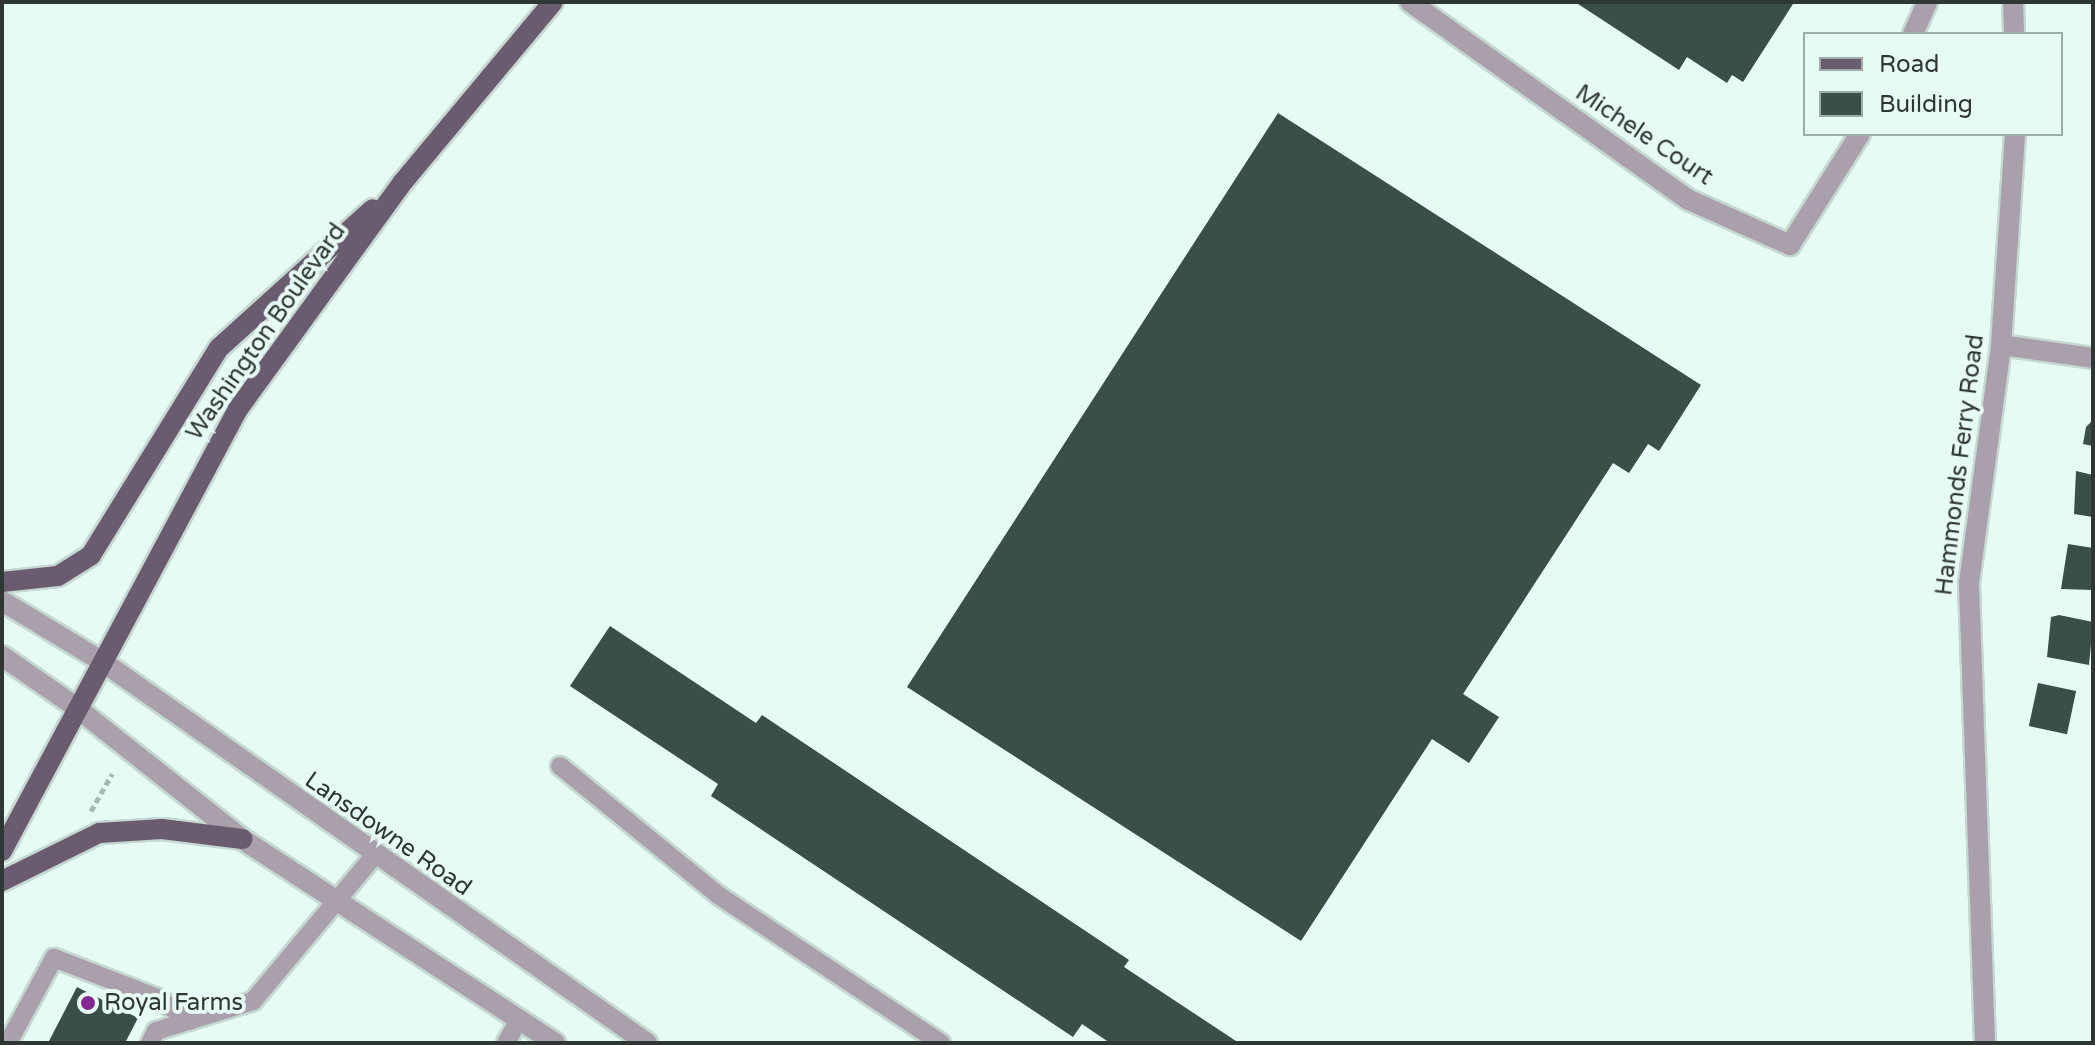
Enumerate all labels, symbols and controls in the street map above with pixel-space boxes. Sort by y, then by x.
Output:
legend [1803,32,2063,136]
text: Road [1879,50,1939,79]
street label: Michele Court [1570,78,1718,192]
text: Building [1879,90,1973,119]
street label: Washington Boulevard [180,218,352,446]
street label: Hammonds Ferry Road [1930,333,1990,597]
street label: Lansdowne Road [299,766,477,902]
place label: Royal Farms [104,989,243,1017]
marker: Royal Farms [79,994,97,1012]

